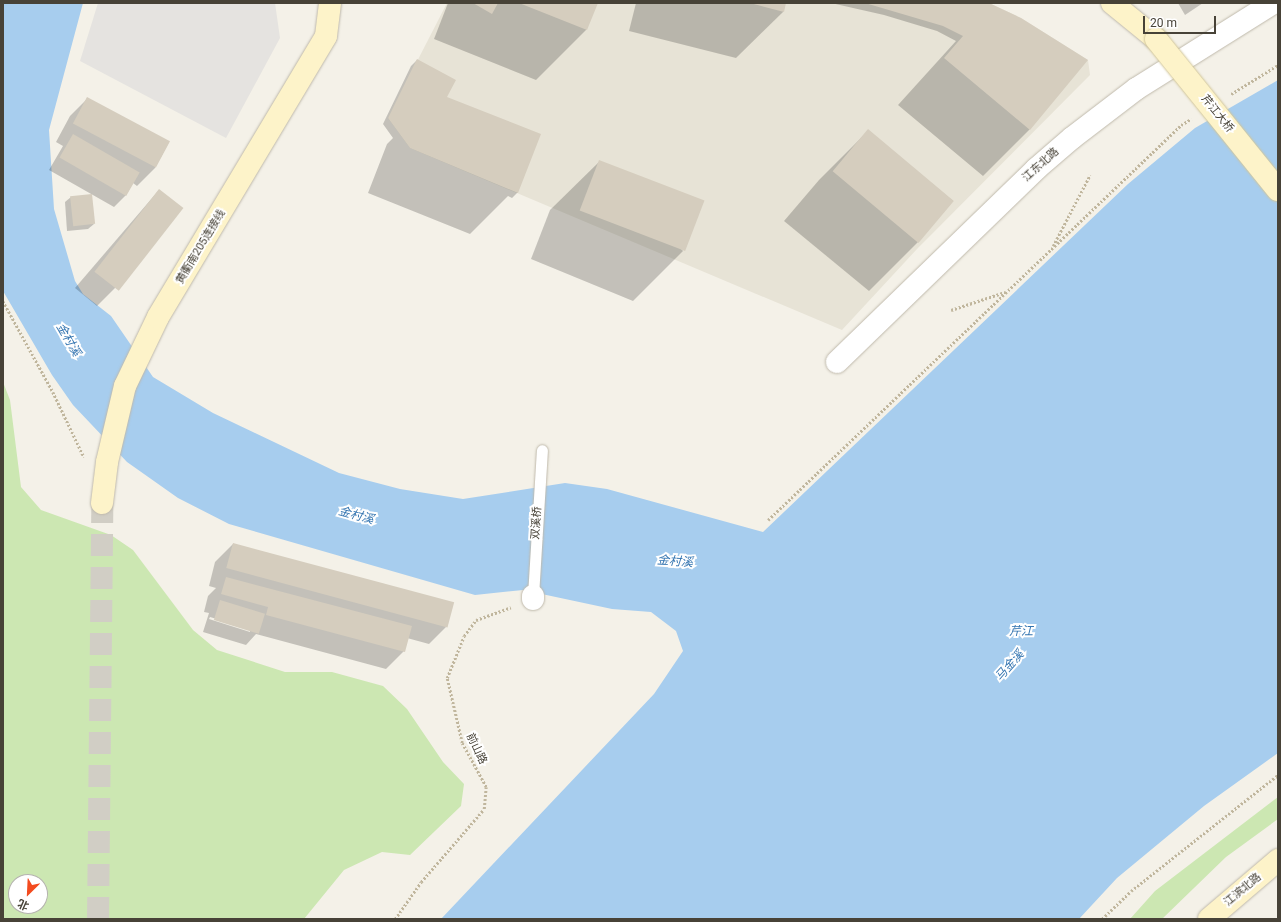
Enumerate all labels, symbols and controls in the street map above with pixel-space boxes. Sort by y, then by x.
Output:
scale bar [1145,8,1218,34]
text: 20 m [1150,16,1177,30]
street label: 芹江大桥 [1198,93,1236,135]
street label: 江东北路 [1020,145,1062,185]
street label: 黄衢南205连接线 [174,207,228,287]
water label: 金村溪 [53,321,83,359]
water label: 金村溪 [337,504,375,528]
street label: 双溪桥 [529,506,545,540]
water label: 金村溪 [657,554,693,570]
water label: 芹江 [1009,625,1033,639]
water label: 马金溪 [993,648,1027,684]
street label: 前山路 [463,731,489,767]
street label: 江滨北路 [1222,871,1264,909]
north arrow [8,874,48,914]
text: 北 [16,896,31,913]

